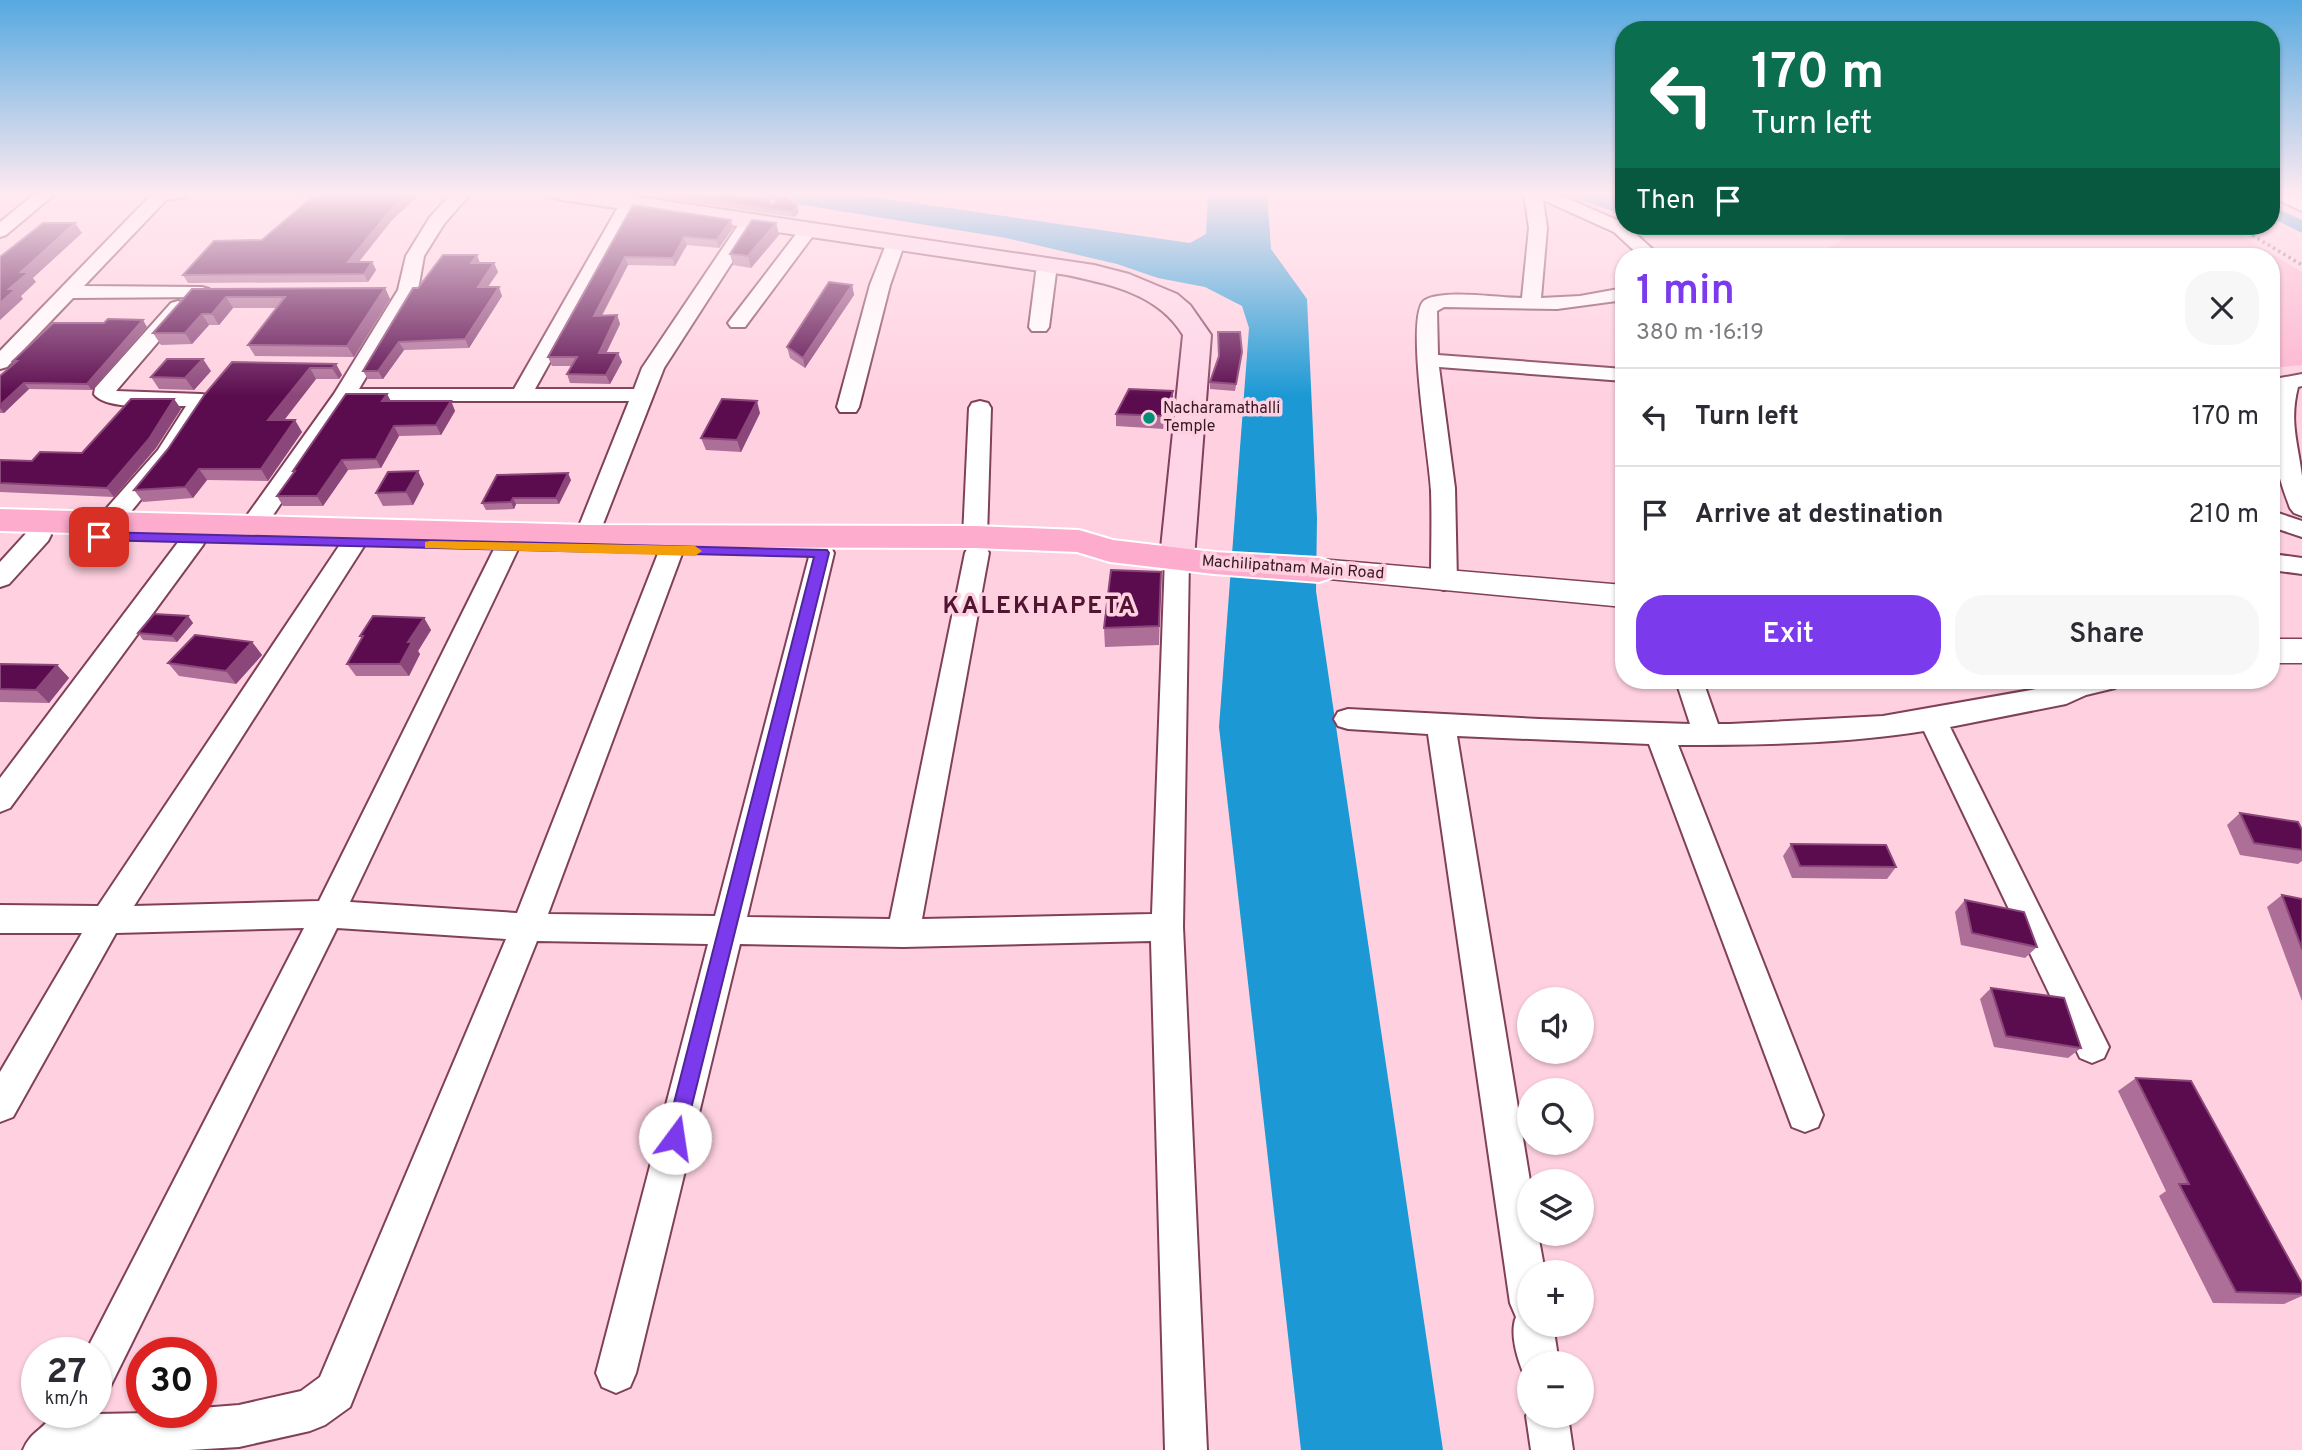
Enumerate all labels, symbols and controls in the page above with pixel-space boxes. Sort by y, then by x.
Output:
text: 170 m [1751,44,1884,106]
icon: left [1636,49,1727,140]
text: Turn left [1751,105,1872,145]
icon: arrive [1709,182,1747,220]
text: Then [1636,185,1695,218]
text: 1 min [1636,266,1735,319]
button: close [2185,271,2259,345]
text: 380 m · 16:19 [1636,319,1764,348]
icon: left [1636,398,1674,436]
place label: Nacharamathalli Temple [1163,399,1280,437]
text: Turn left [1695,401,1799,434]
text: 170 m [2192,401,2259,434]
marker: Nacharamathalli Temple [1141,410,1157,426]
icon: arrive [1636,496,1674,534]
text: Arrive at destination [1695,499,1943,532]
text: 210 m [2189,499,2259,532]
pin [69,507,129,567]
icon: arrive [80,518,118,556]
street label: Machilipatnam Main Road [1201,552,1385,584]
district label: KALEKHAPETA [943,592,1137,622]
button: Exit [1636,595,1941,675]
button: Share [1955,595,2259,675]
map controls [1517,987,1594,1428]
button: sound [1517,987,1594,1064]
button: search [1517,1078,1594,1155]
position arrow [638,1101,712,1175]
button: layers [1517,1169,1594,1246]
button: + [1517,1260,1594,1337]
speed limit sign: 30 [126,1337,217,1428]
text: 27 [47,1351,86,1395]
button: − [1517,1351,1594,1428]
text: km/h [45,1388,88,1411]

